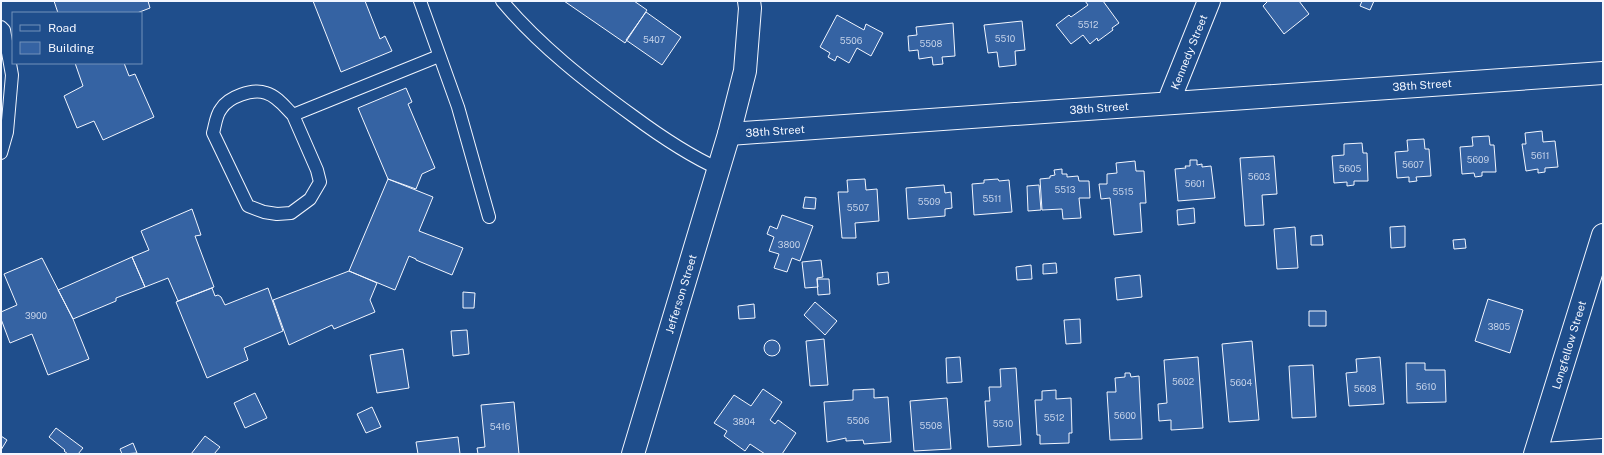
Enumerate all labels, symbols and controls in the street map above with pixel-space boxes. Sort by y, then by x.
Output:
legend [12,12,142,64]
street label: Kennedy Street [1169,13,1209,91]
house number: 5512 [1078,19,1098,30]
text: Road [48,21,76,35]
house number: 5510 [995,33,1016,44]
house number: 5407 [643,34,665,45]
house number: 5506 [840,35,863,46]
house number: 5508 [920,38,943,49]
text: Building [48,41,94,55]
street label: 38th Street [1392,77,1452,93]
street label: 38th Street [1069,100,1129,116]
street label: 38th Street [745,123,805,139]
house number: 5611 [1531,150,1549,161]
house number: 5609 [1467,154,1490,165]
house number: 5607 [1402,159,1424,170]
house number: 5605 [1339,163,1362,174]
house number: 5603 [1248,171,1271,182]
house number: 5601 [1185,178,1205,189]
house number: 5513 [1055,184,1076,195]
house number: 5515 [1113,186,1134,197]
house number: 5511 [983,193,1001,204]
house number: 5509 [918,196,941,207]
house number: 5507 [847,202,869,213]
house number: 3800 [778,239,801,250]
street label: Jefferson Street [663,253,699,335]
street label: Longfellow Street [1550,299,1588,391]
house number: 3900 [25,310,48,321]
house number: 3805 [1488,321,1511,332]
house number: 5602 [1172,376,1194,387]
house number: 5604 [1230,377,1253,388]
house number: 5610 [1416,381,1437,392]
house number: 5608 [1354,383,1376,394]
house number: 5600 [1114,410,1137,421]
house number: 5512 [1044,412,1064,423]
house number: 5506 [847,415,870,426]
house number: 3804 [733,416,756,427]
house number: 5510 [993,418,1014,429]
house number: 5508 [920,420,943,431]
house number: 5416 [490,421,511,432]

